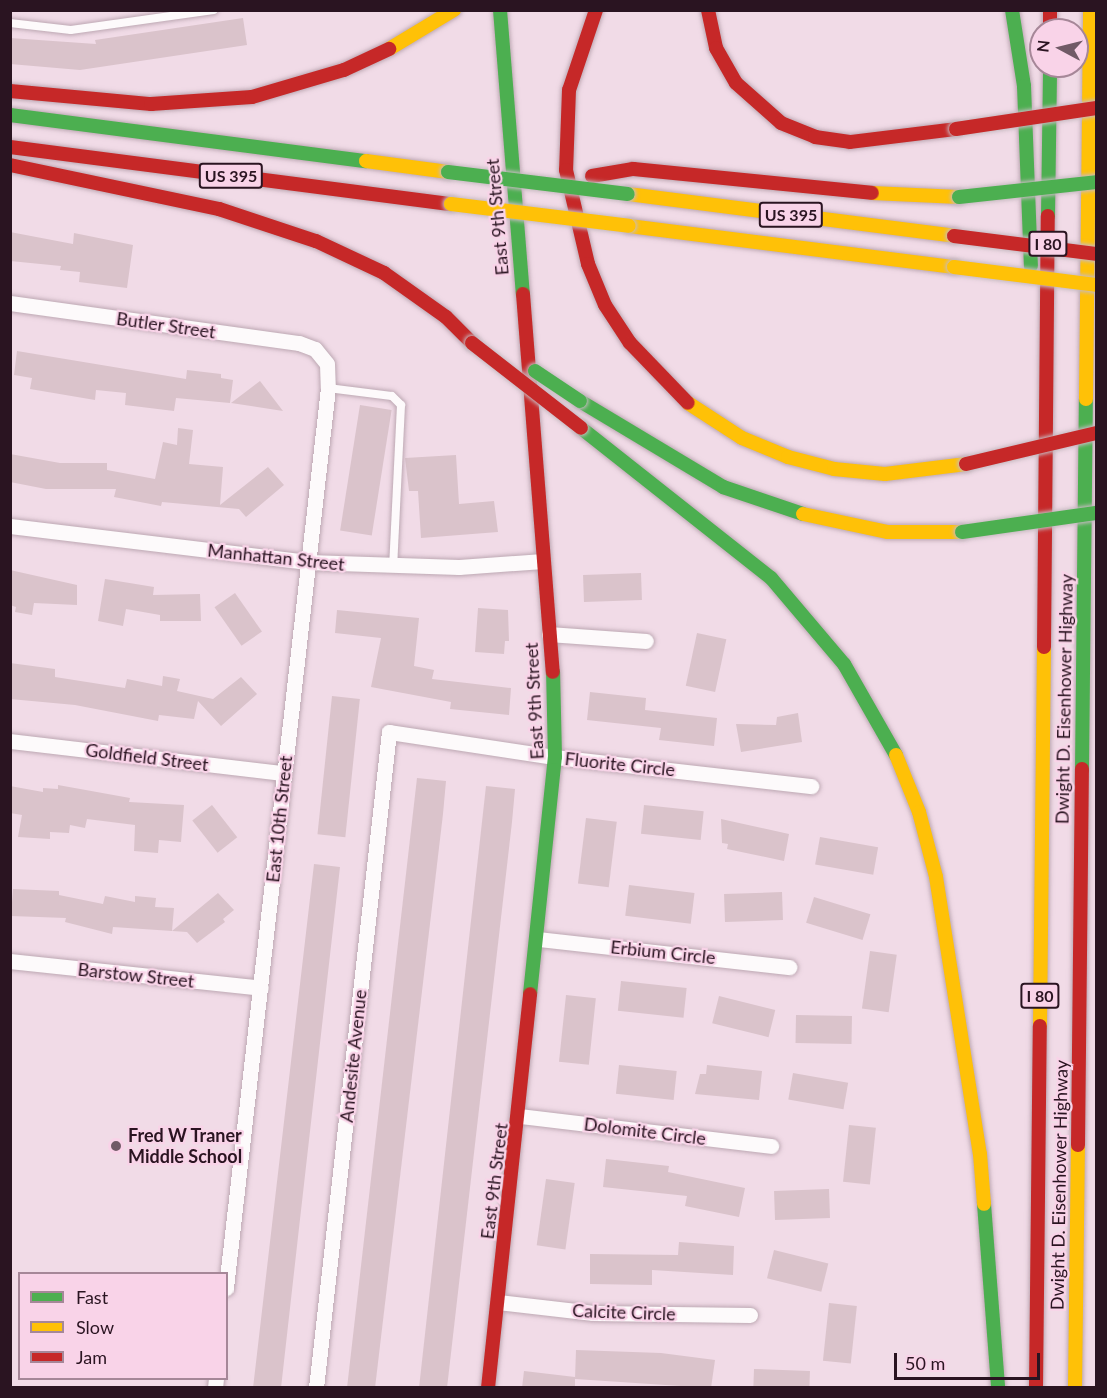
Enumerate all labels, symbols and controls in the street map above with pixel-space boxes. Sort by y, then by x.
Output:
north arrow [1029,18,1089,78]
text: N [1032,39,1053,53]
street label: East 9th Street [481,158,513,276]
road number: US 395 [198,163,264,189]
road number: US 395 [758,202,824,228]
road number: I 80 [1027,231,1069,257]
street label: Butler Street [115,307,217,343]
street label: Manhattan Street [206,539,346,575]
street label: Dwight D. Eisenhower Highway [1051,573,1077,825]
street label: East 9th Street [520,642,548,760]
street label: Goldfield Street [84,739,210,775]
street label: Fluorite Circle [564,747,676,781]
street label: East 10th Street [262,754,296,884]
street label: Erbium Circle [609,936,717,968]
street label: Barstow Street [77,958,195,992]
road number: I 80 [1019,983,1061,1009]
street label: Andesite Avenue [335,988,371,1124]
street label: Dwight D. Eisenhower Highway [1046,1059,1072,1311]
street label: Dolomite Circle [583,1113,707,1149]
street label: East 9th Street [476,1122,512,1240]
place label: Fred W Traner Middle School [128,1125,243,1168]
marker: Fred W Traner Middle School [109,1139,123,1153]
legend [18,1272,228,1380]
text: Fast [76,1286,108,1308]
street label: Calcite Circle [572,1299,676,1325]
text: Slow [76,1316,114,1338]
scale bar [897,1341,1042,1379]
text: Jam [76,1346,107,1368]
text: 50 m [905,1352,945,1374]

